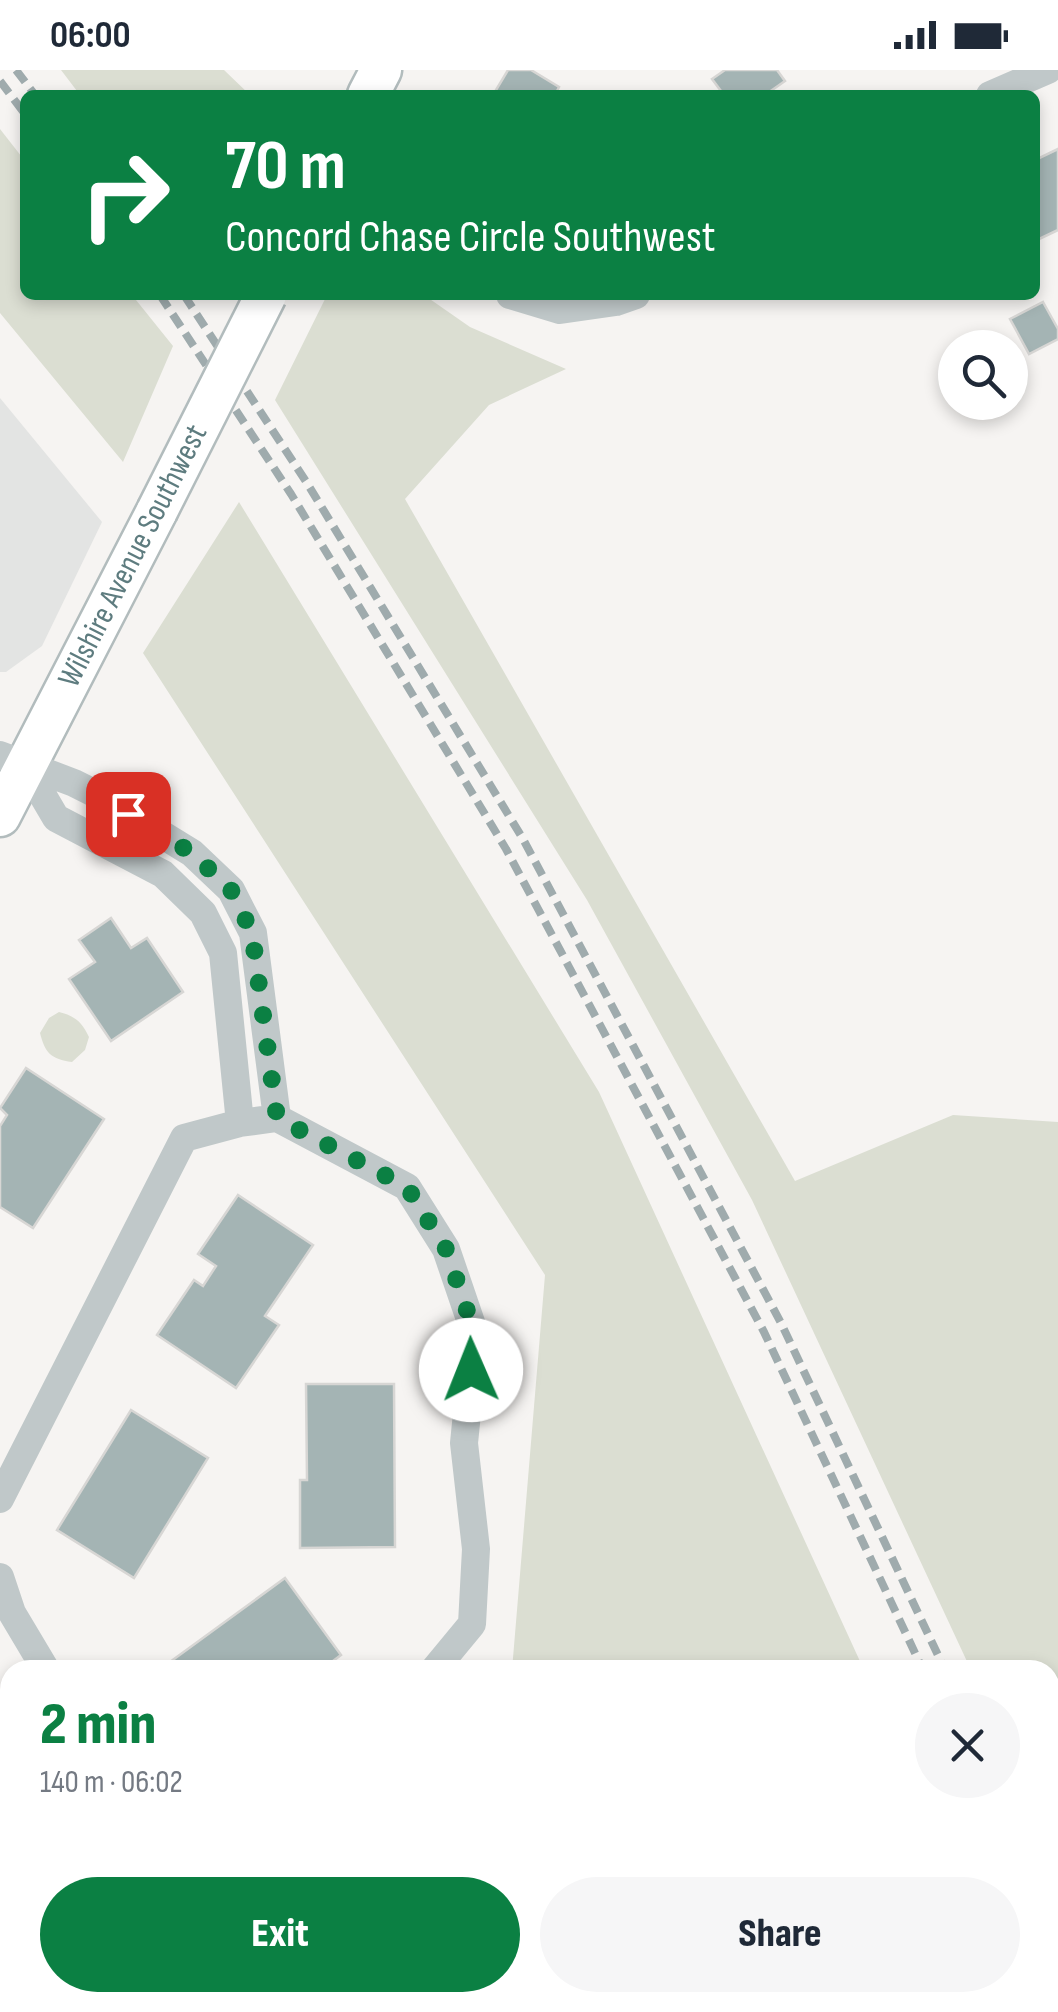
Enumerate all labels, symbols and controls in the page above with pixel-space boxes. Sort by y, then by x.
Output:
text: 06:00 [50,13,131,58]
text: 70 m [225,125,346,209]
icon: right [60,130,190,260]
text: Concord Chase Circle Southwest [225,210,716,265]
map controls [938,330,1028,420]
button: search [938,330,1028,420]
street label: Wilshire Avenue Southwest [50,418,216,694]
pin [86,772,171,857]
icon: arrive [101,787,156,842]
position arrow [419,1318,523,1422]
text: 2 min [40,1689,156,1761]
button: close [915,1693,1020,1798]
text: 140 m · 06:02 [40,1763,183,1802]
button: Exit [40,1877,520,1992]
button: Share [540,1877,1020,1992]

